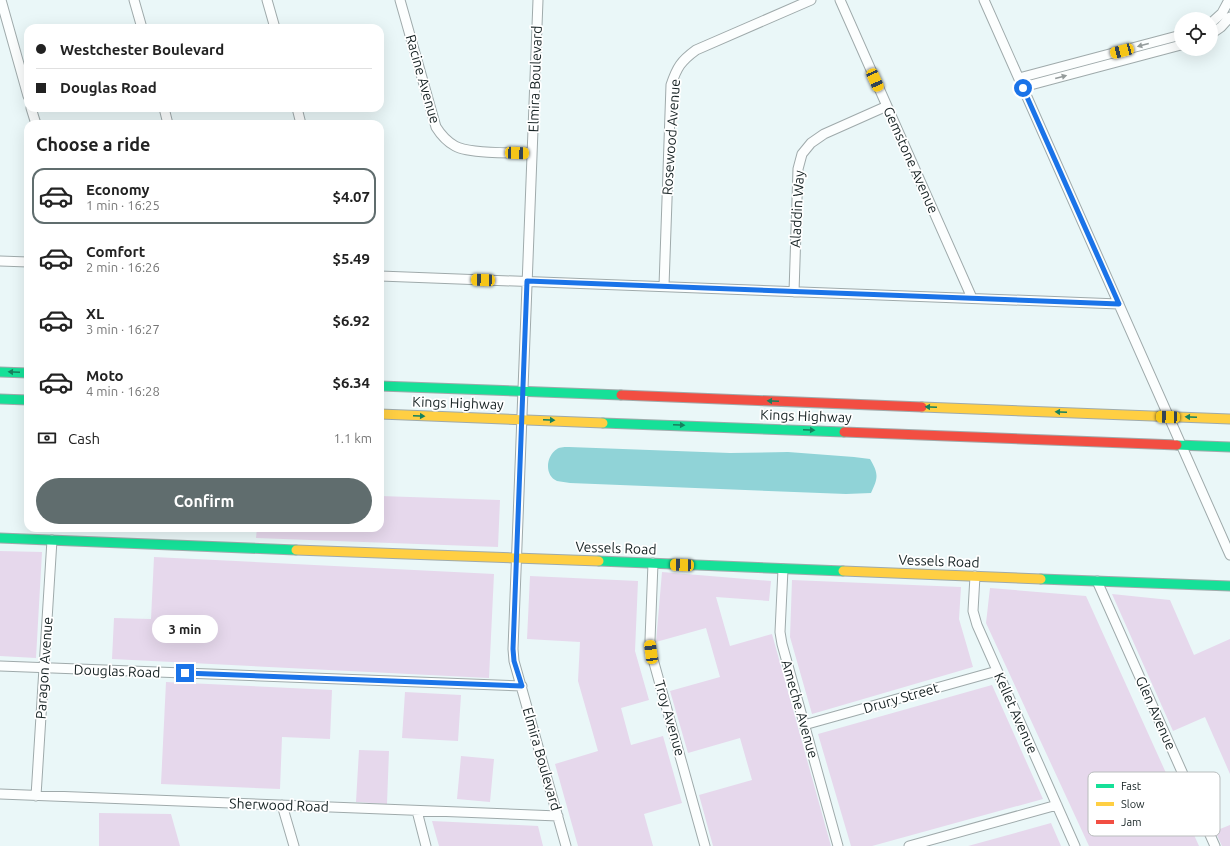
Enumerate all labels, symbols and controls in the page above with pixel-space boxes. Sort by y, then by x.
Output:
map controls [1174,12,1218,56]
button: locate [1174,12,1218,56]
street label: Elmira Boulevard [525,25,545,133]
street label: Racine Avenue [403,33,443,125]
text: Westchester Boulevard [60,41,224,58]
car [1109,42,1135,60]
one-way arrow [1137,42,1149,48]
car [865,67,885,93]
one-way arrow [1055,74,1067,80]
street label: Rosewood Avenue [659,78,683,196]
text: Douglas Road [60,79,157,96]
route start [1014,79,1032,97]
street label: Gemstone Avenue [880,104,942,216]
text: Choose a ride [36,134,150,154]
car [505,147,529,159]
street label: Aladdin Way [787,170,807,248]
icon: car [38,178,74,214]
text: Economy [86,181,150,198]
text: $4.07 [332,188,370,205]
text: 1 min · 16:25 [86,198,160,212]
icon: car [38,240,74,276]
text: Comfort [86,243,145,260]
text: $5.49 [332,250,370,267]
text: 2 min · 16:26 [86,260,160,274]
car [471,274,495,286]
icon: car [38,302,74,338]
text: XL [86,305,104,322]
text: $6.92 [332,312,370,329]
text: 3 min · 16:27 [86,322,160,336]
icon: car [38,364,74,400]
text: Moto [86,367,124,384]
one-way arrow [8,369,20,376]
text: $6.34 [332,374,370,391]
text: 4 min · 16:28 [86,384,160,398]
street label: Kings Highway [412,393,504,413]
one-way arrow [767,398,779,405]
one-way arrow [925,404,937,411]
street label: Kings Highway [760,406,852,426]
one-way arrow [1055,409,1067,416]
car [1156,411,1180,423]
one-way arrow [413,412,425,419]
one-way arrow [1185,414,1197,421]
one-way arrow [543,417,555,424]
one-way arrow [673,422,685,429]
icon: cash [36,427,58,449]
one-way arrow [803,427,815,434]
text: Cash [68,430,100,447]
text: 1.1 km [333,431,372,445]
button: Confirm [36,478,372,524]
street label: Vessels Road [575,539,657,557]
street label: Vessels Road [898,552,980,570]
car [670,559,694,571]
callout: 3 min [152,615,218,643]
street label: Paragon Avenue [32,616,56,720]
text: 3 min [169,622,201,636]
car [643,639,659,665]
street label: Ameche Avenue [778,658,822,760]
street label: Douglas Road [73,661,161,681]
route end [176,664,194,682]
street label: Kellet Avenue [991,670,1041,756]
street label: Glen Avenue [1133,674,1179,752]
street label: Troy Avenue [652,678,688,758]
street label: Drury Street [861,679,941,716]
street label: Elmira Boulevard [520,706,564,812]
legend [1088,772,1220,836]
text: Fast [1121,780,1142,792]
street label: Sherwood Road [229,795,329,815]
text: Slow [1121,798,1145,810]
text: Jam [1121,816,1142,828]

